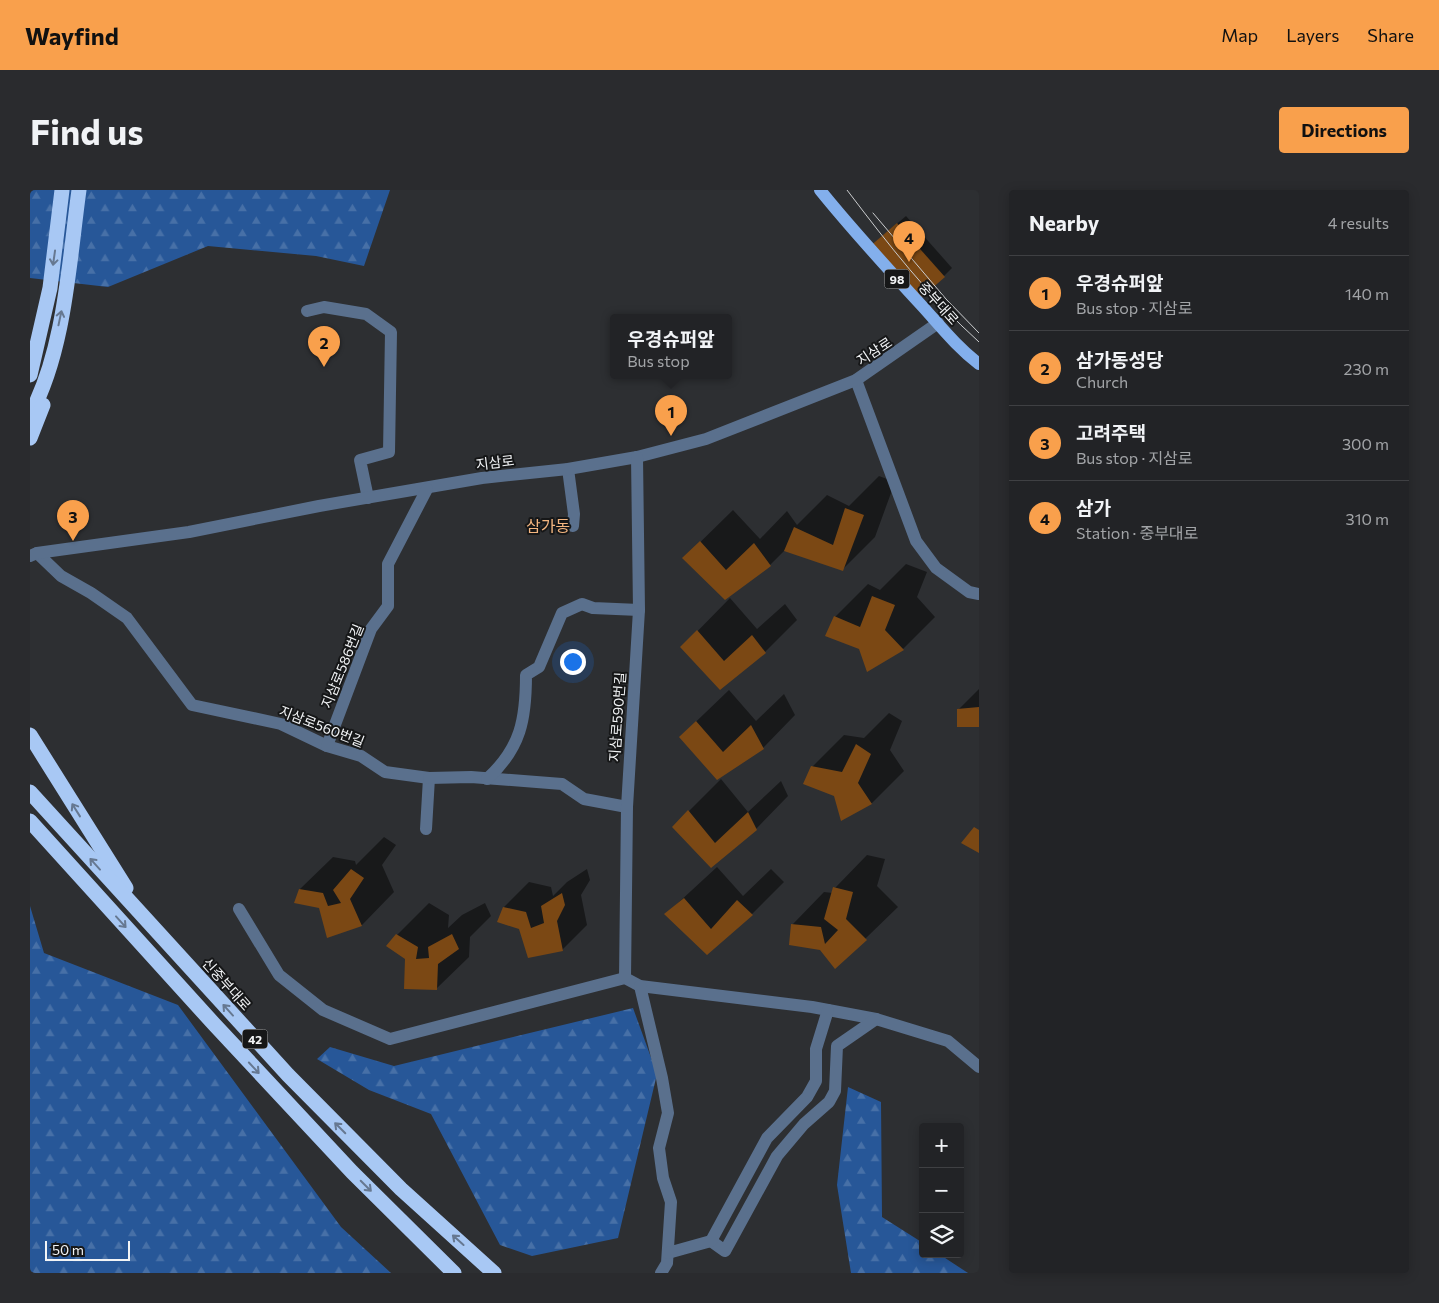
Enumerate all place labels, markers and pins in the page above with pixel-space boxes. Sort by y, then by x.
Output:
pin: 4 [893,221,925,262]
pin: 2 [308,326,340,367]
pin: 1 [655,395,687,436]
pin: 3 [57,500,89,541]

